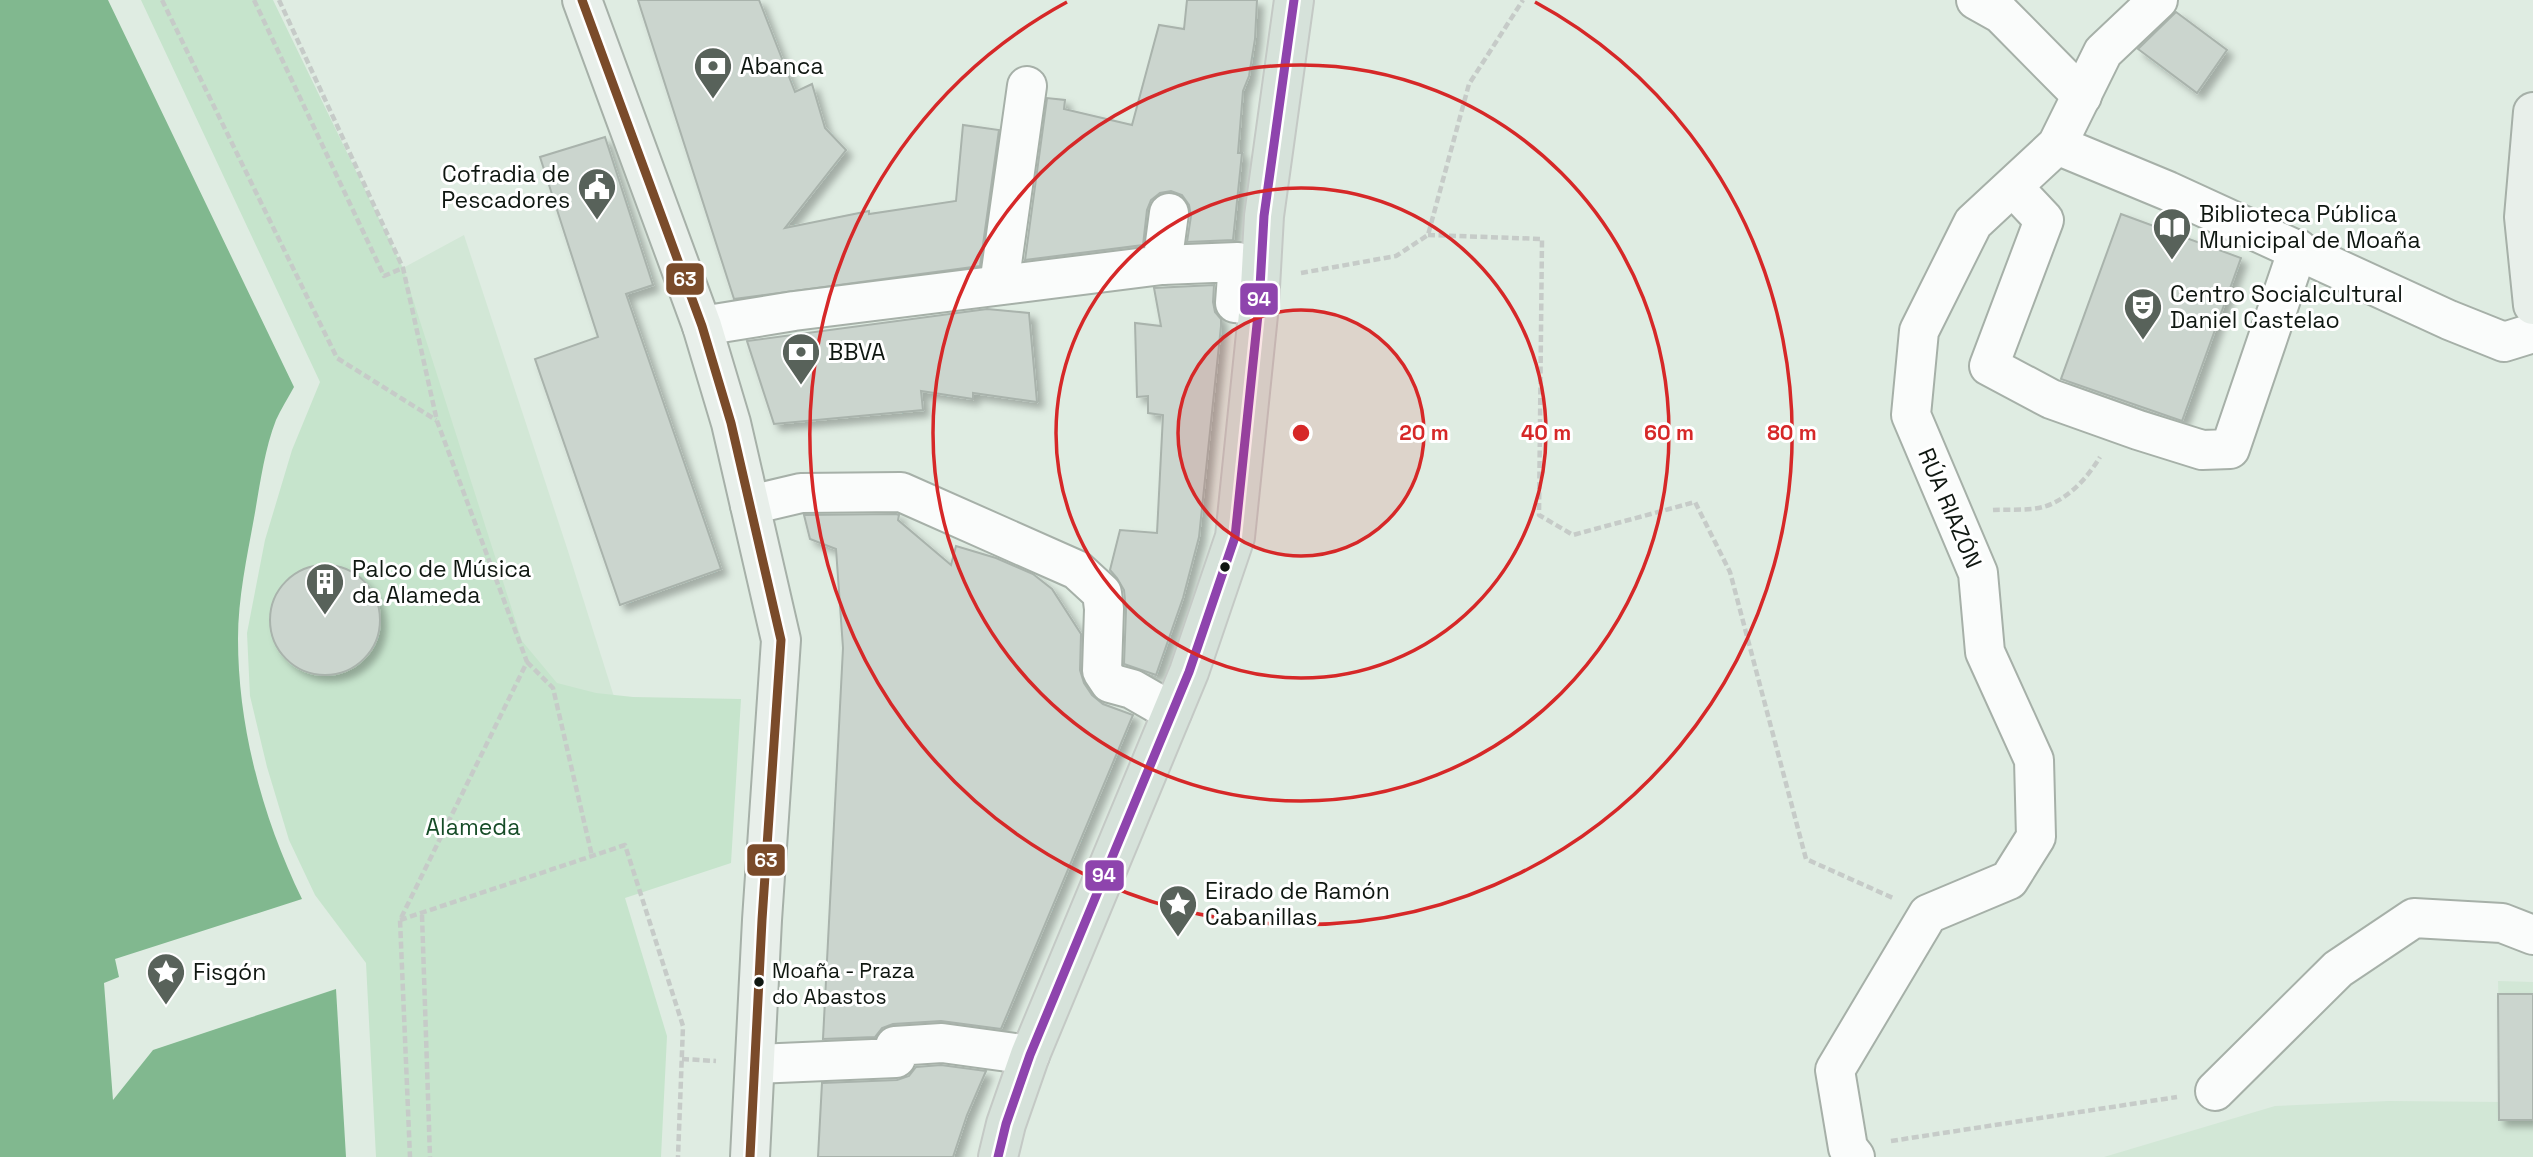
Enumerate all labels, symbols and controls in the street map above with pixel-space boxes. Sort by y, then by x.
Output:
bank icon: Abanca [692,45,734,100]
place label: Abanca [740,51,824,81]
place label: Cofradia de Pescadores [441,159,570,215]
public building icon: Cofradia de Pescadores [576,166,618,221]
place label: Biblioteca Pública Municipal de Moaña [2199,199,2421,255]
library icon: Biblioteca Pública Municipal de Moaña [2151,206,2193,261]
line badge: 63 [665,262,705,296]
text: 63 [673,267,697,292]
place label: Centro Socialcultural Daniel Castelao [2170,279,2403,335]
line badge: 94 [1239,282,1279,316]
theatre icon: Centro Socialcultural Daniel Castelao [2122,286,2164,341]
text: 94 [1247,287,1271,312]
bank icon: BBVA [780,331,822,386]
place label: BBVA [828,337,886,367]
text: 20 m [1399,419,1449,446]
text: 40 m [1521,419,1571,446]
text: 60 m [1644,419,1694,446]
text: 80 m [1767,419,1817,446]
centre of rings [1289,421,1313,445]
street label: RÚA RIAZÓN [1911,443,1989,573]
place label: Palco de Música da Alameda [352,554,531,610]
unlabelled marker [1218,560,1232,574]
building icon: Palco de Música da Alameda [304,561,346,616]
park label: Alameda [426,812,520,842]
line badge: 63 [746,843,786,877]
text: 63 [754,848,778,873]
line badge: 94 [1084,859,1125,892]
text: 94 [1092,863,1116,888]
place label: Eirado de Ramón Cabanillas [1205,876,1390,932]
place icon: Eirado de Ramón Cabanillas [1157,883,1199,938]
place icon: Fisgón [145,951,187,1006]
place label: Fisgón [193,957,266,987]
place label: Moaña - Praza do Abastos [772,957,915,1010]
marker: Moaña - Praza do Abastos [752,975,766,989]

